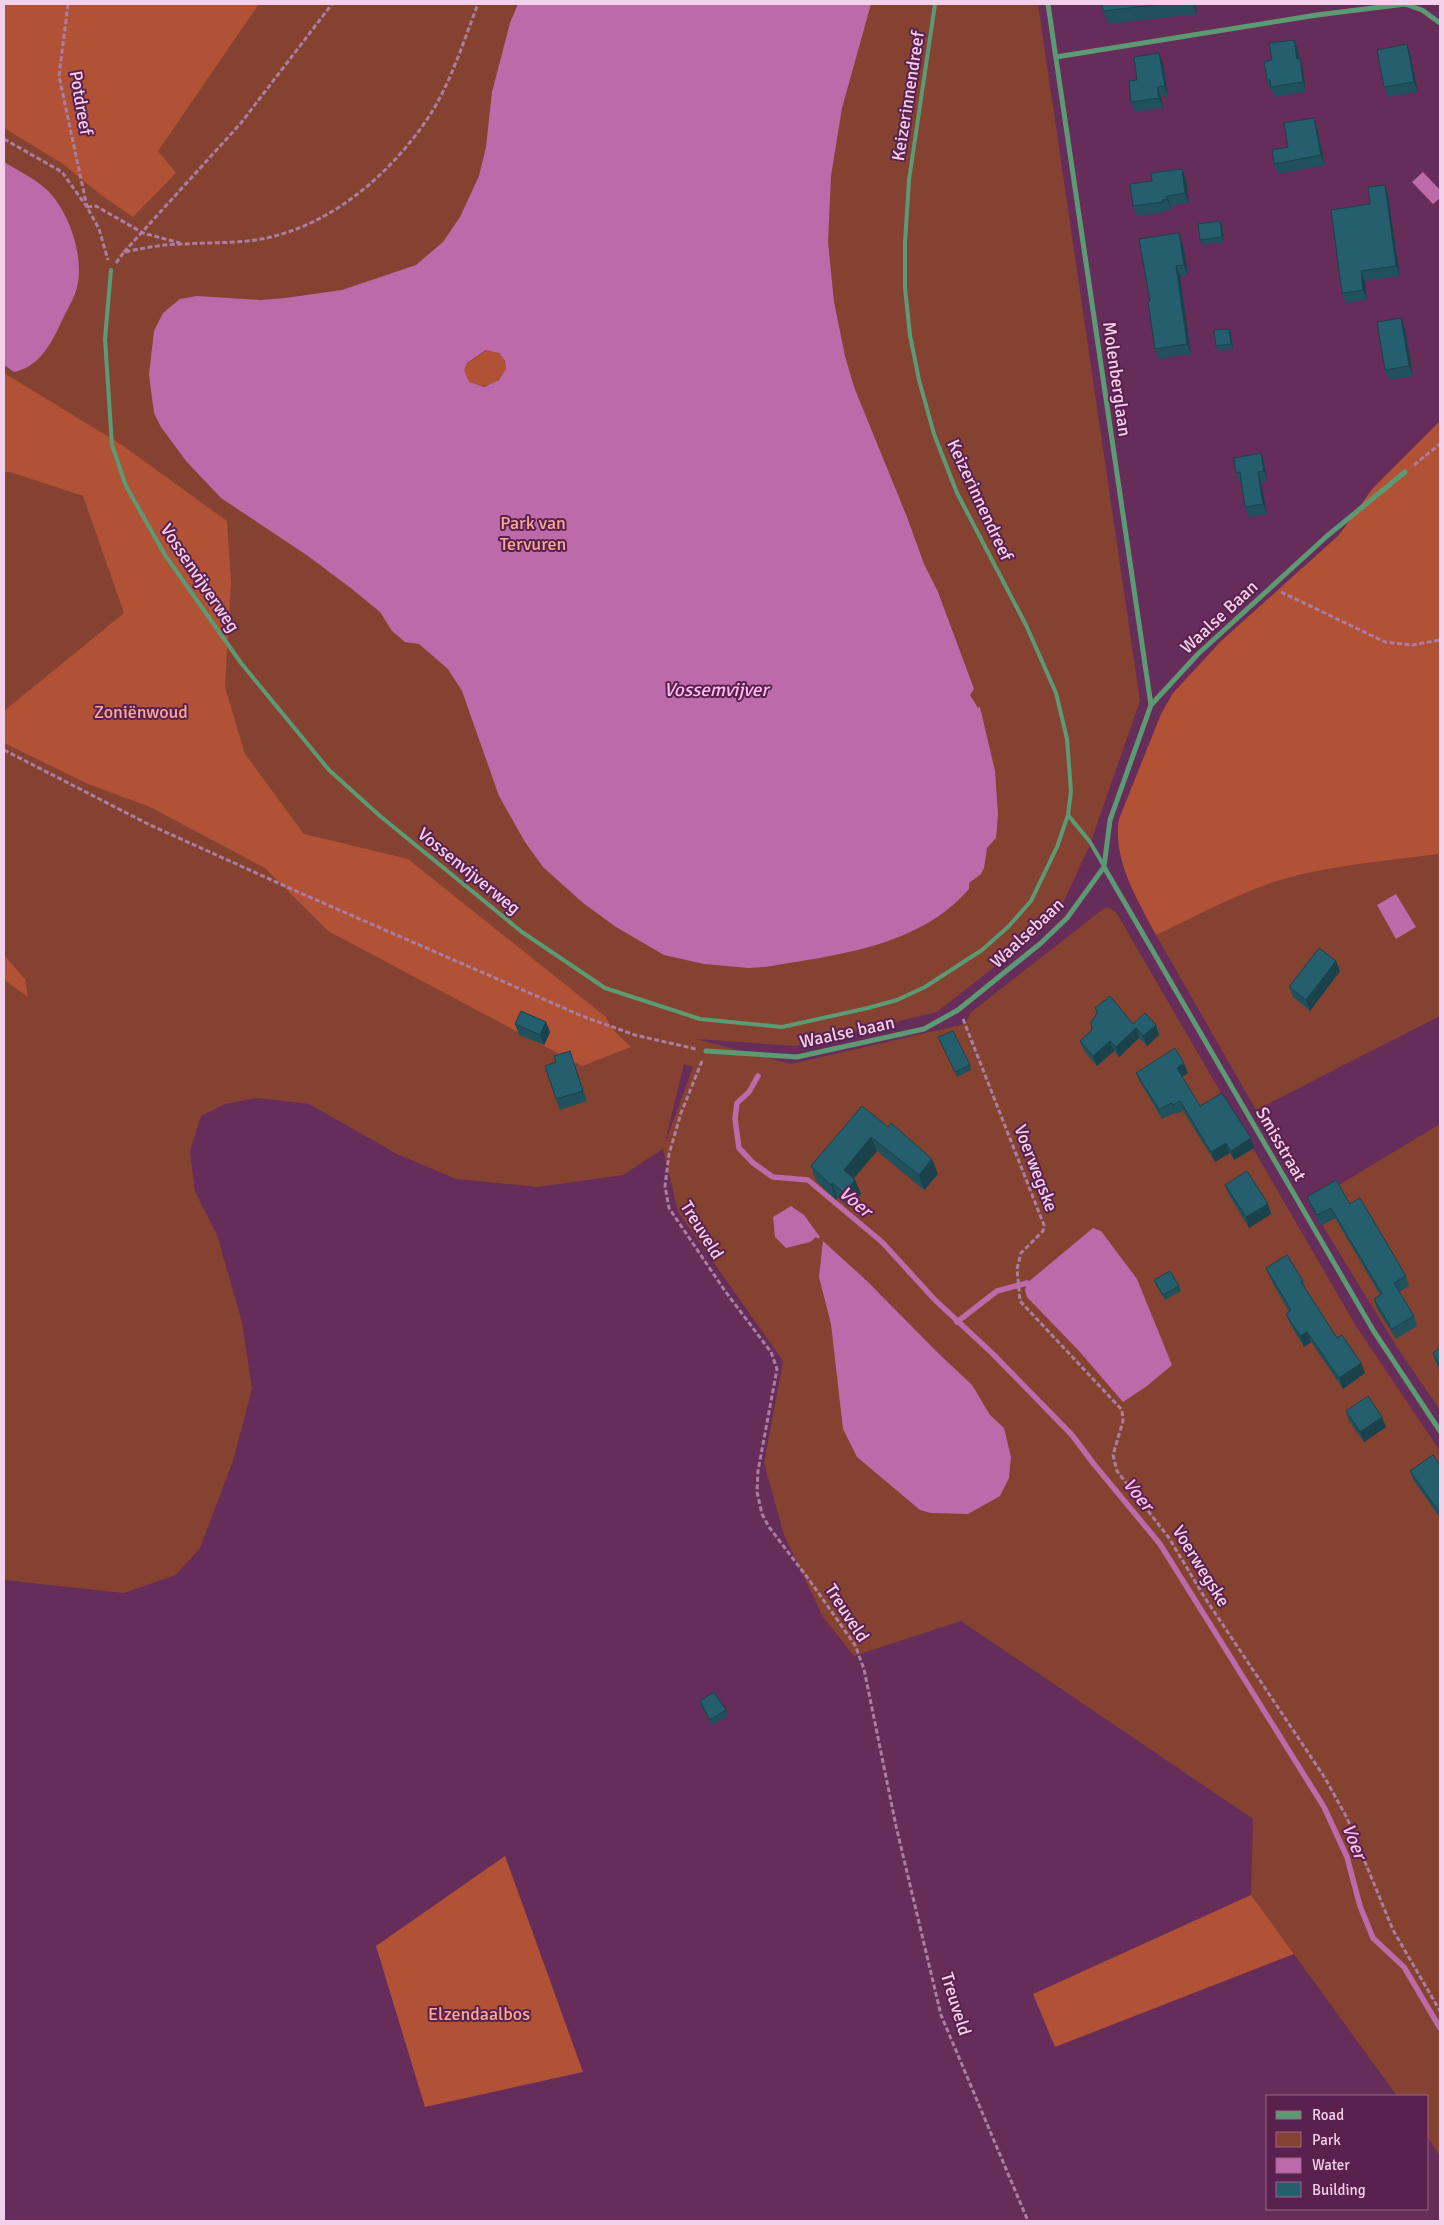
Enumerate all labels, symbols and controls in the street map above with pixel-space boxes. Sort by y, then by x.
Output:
street label: Keizerinnendreef [887,29,929,163]
street label: Potdreef [65,69,98,138]
street label: Molenberglaan [1098,320,1136,438]
street label: Keizerinnendreef [942,436,1018,565]
park label: Park van Tervuren [500,512,566,555]
street label: Vossenvijverweg [156,520,244,636]
street label: Waalse Baan [1176,576,1262,658]
water label: Vossemvijver [664,678,771,702]
park label: Zoniënwoud [94,701,188,723]
street label: Vossenvijverweg [413,823,525,919]
street label: Waalsebaan [986,893,1068,973]
street label: Waalse baan [797,1011,897,1053]
street label: Smisstraat [1251,1103,1311,1185]
street label: Voerwegske [1009,1121,1063,1215]
water label: Voer [834,1181,879,1225]
street label: Treuveld [676,1197,728,1263]
water label: Voer [1117,1473,1161,1519]
street label: Voerwegske [1167,1521,1235,1611]
street label: Treuveld [820,1580,874,1646]
water label: Voer [1336,1820,1373,1865]
street label: Treuveld [936,1970,976,2038]
park label: Elzendaalbos [428,2003,530,2025]
legend [1266,2095,1429,2210]
text: Road [1312,2106,1344,2124]
text: Park [1312,2131,1341,2149]
text: Water [1312,2156,1350,2174]
text: Building [1312,2181,1366,2199]

